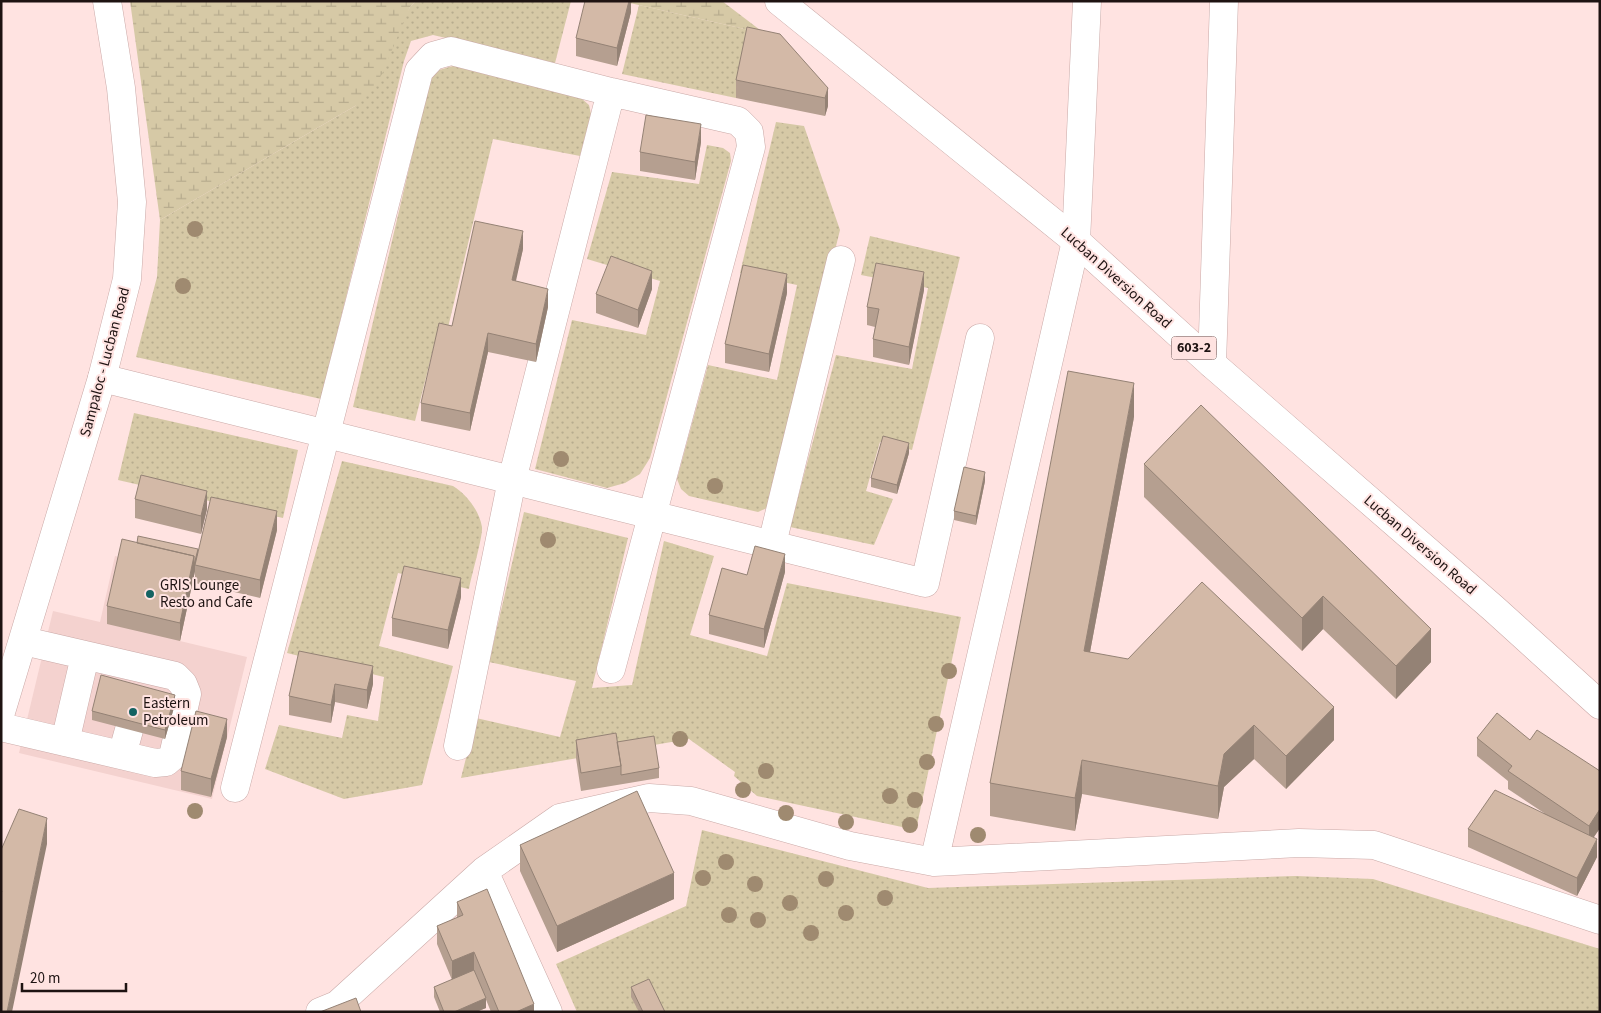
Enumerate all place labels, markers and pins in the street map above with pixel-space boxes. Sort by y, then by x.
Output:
place label: GRIS Lounge Resto and Cafe [160,575,253,613]
marker: GRIS Lounge Resto and Cafe [144,588,156,600]
place label: Eastern Petroleum [143,693,209,731]
marker: Eastern Petroleum [127,706,139,718]

